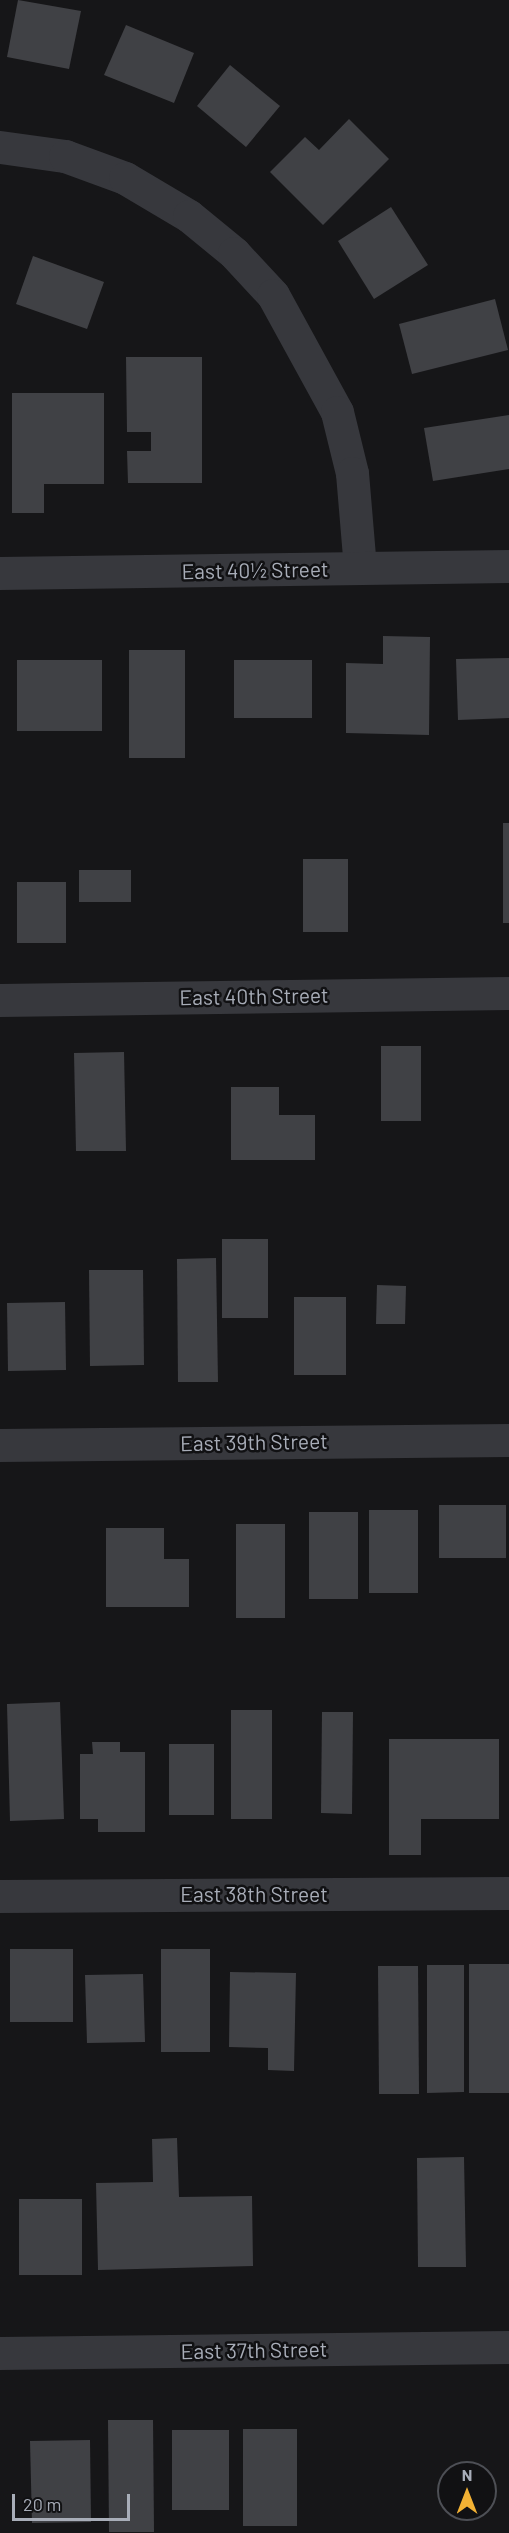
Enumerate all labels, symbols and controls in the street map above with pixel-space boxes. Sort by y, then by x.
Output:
street label: East 40½ Street [181,556,329,584]
street label: East 40th Street [179,982,329,1010]
street label: East 39th Street [180,1428,328,1456]
street label: East 38th Street [180,1881,328,1907]
street label: East 37th Street [180,2336,328,2364]
north arrow [437,2461,497,2521]
text: N [462,2465,472,2484]
scale bar [15,2482,134,2520]
text: 20 m [23,2493,61,2515]

